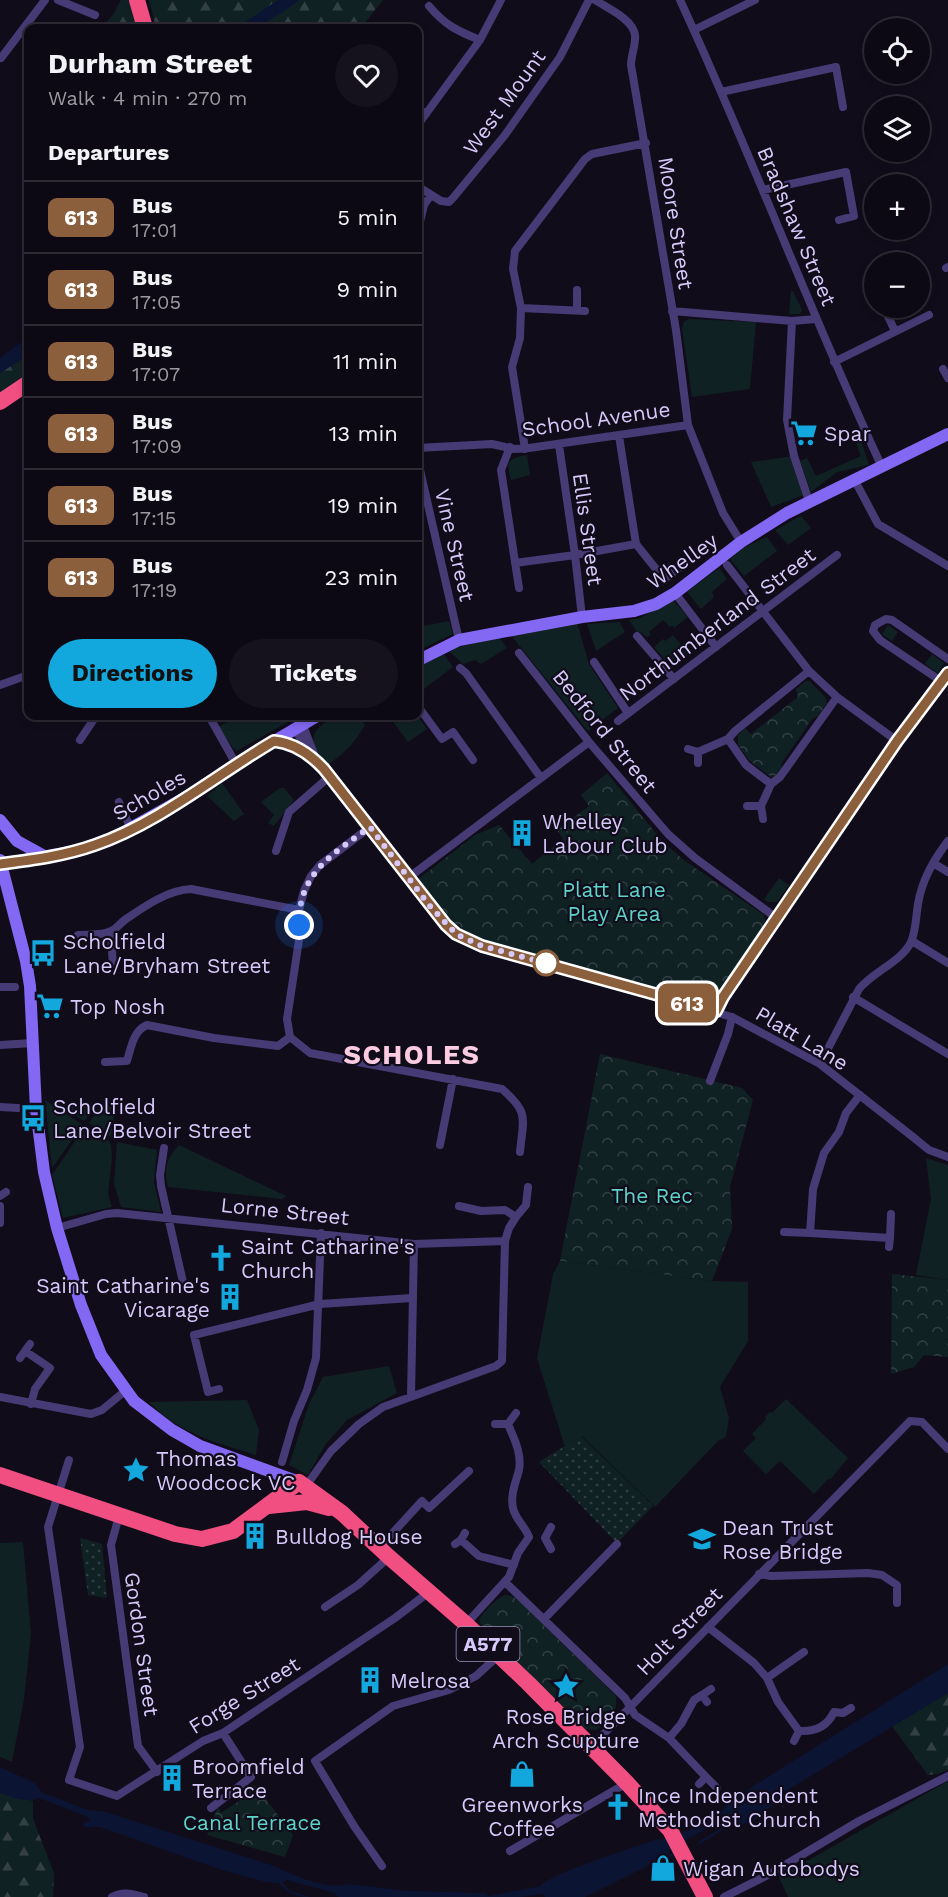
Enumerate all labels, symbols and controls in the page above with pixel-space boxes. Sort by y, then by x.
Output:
map controls [864,18,930,318]
button: locate [864,18,930,84]
button: heart [335,44,398,107]
street label: West Mount [458,45,551,159]
text: Durham Street [48,47,252,80]
text: Walk · 4 min · 270 m [48,86,247,110]
button: layers [864,96,930,162]
text: Departures [48,140,169,165]
street label: Bradshaw Street [752,143,842,309]
street label: Moore Street [653,155,699,291]
button: + [864,174,930,240]
text: Bus [132,193,172,218]
text: 613 [64,205,98,230]
text: 5 min [337,205,398,230]
text: 17:01 [132,218,177,242]
button: − [864,252,930,318]
text: Bus [132,265,172,290]
text: 613 [64,277,98,302]
text: 9 min [336,277,398,302]
text: 17:05 [132,290,181,314]
text: Bus [132,337,172,362]
text: 613 [64,349,98,374]
text: 11 min [333,349,398,374]
text: 17:07 [132,362,180,386]
street label: School Avenue [520,396,672,442]
text: Bus [132,409,172,434]
supermarket icon: Spar [789,418,819,448]
text: 613 [64,421,98,446]
text: 13 min [329,421,398,446]
place label: Spar [824,421,871,446]
text: 17:09 [132,434,182,458]
street label: Ellis Street [568,471,608,587]
text: Bus [132,481,172,506]
street label: Vine Street [430,486,480,604]
text: 613 [64,493,98,518]
text: 19 min [328,493,398,518]
text: 17:15 [132,506,176,530]
street label: Whelley [642,528,722,594]
street label: Northumberland Street [614,542,820,706]
text: Bus [132,553,172,578]
text: 613 [64,565,98,590]
text: 23 min [324,565,398,590]
text: 17:19 [132,578,177,602]
button: Directions [48,639,217,708]
button: Tickets [229,639,398,708]
street label: Bedford Street [548,664,662,798]
street label: Scholes [108,764,190,826]
place label: Whelley Labour Club [542,809,667,858]
building icon: Whelley Labour Club [507,818,537,848]
park label: Platt Lane Play Area [562,877,666,926]
your location [284,910,314,940]
place label: Scholfield Lane/Bryham Street [63,929,270,978]
bus stop icon: Scholfield Lane/Bryham Street [28,938,58,968]
unlabelled marker [533,950,559,976]
line badge: 613 [652,984,722,1022]
supermarket icon: Top Nosh [35,991,65,1021]
text: 613 [670,991,704,1016]
place label: Top Nosh [70,994,165,1019]
street label: Platt Lane [751,1001,853,1075]
district label: SCHOLES [344,1039,480,1071]
place label: Scholfield Lane/Belvoir Street [53,1094,251,1143]
bus stop icon: Scholfield Lane/Belvoir Street [18,1103,48,1133]
park label: The Rec [611,1183,693,1208]
street label: Lorne Street [220,1192,351,1230]
place label: Saint Catharine's Church [241,1234,415,1283]
church icon: Saint Catharine's Church [206,1243,236,1273]
place label: Saint Catharine's Vicarage [36,1273,210,1322]
building icon: Saint Catharine's Vicarage [215,1282,245,1312]
place label: Thomas Woodcock VC [156,1446,296,1495]
place icon: Thomas Woodcock VC [121,1455,151,1485]
place label: Dean Trust Rose Bridge [722,1515,843,1564]
building icon: Bulldog House [240,1521,270,1551]
place label: Bulldog House [275,1524,423,1549]
school or university icon: Dean Trust Rose Bridge [687,1524,717,1554]
street label: Gordon Street [120,1570,165,1718]
street label: Holt Street [631,1582,727,1680]
road number: A577 [456,1627,520,1661]
street label: Forge Street [184,1651,304,1739]
building icon: Melrosa [355,1665,385,1695]
place label: Melrosa [390,1668,470,1693]
place icon: Rose Bridge Arch Scupture [551,1671,581,1701]
place label: Rose Bridge Arch Scupture [492,1704,640,1753]
place label: Broomfield Terrace [192,1754,305,1803]
shop icon: Greenworks Coffee [507,1759,537,1789]
building icon: Broomfield Terrace [157,1763,187,1793]
place label: Ince Independent Methodist Church [638,1783,821,1832]
place label: Greenworks Coffee [461,1792,583,1841]
church icon: Ince Independent Methodist Church [603,1792,633,1822]
park label: Canal Terrace [183,1810,321,1835]
shop icon: Wigan Autobodys [648,1853,678,1883]
place label: Wigan Autobodys [683,1856,860,1881]

